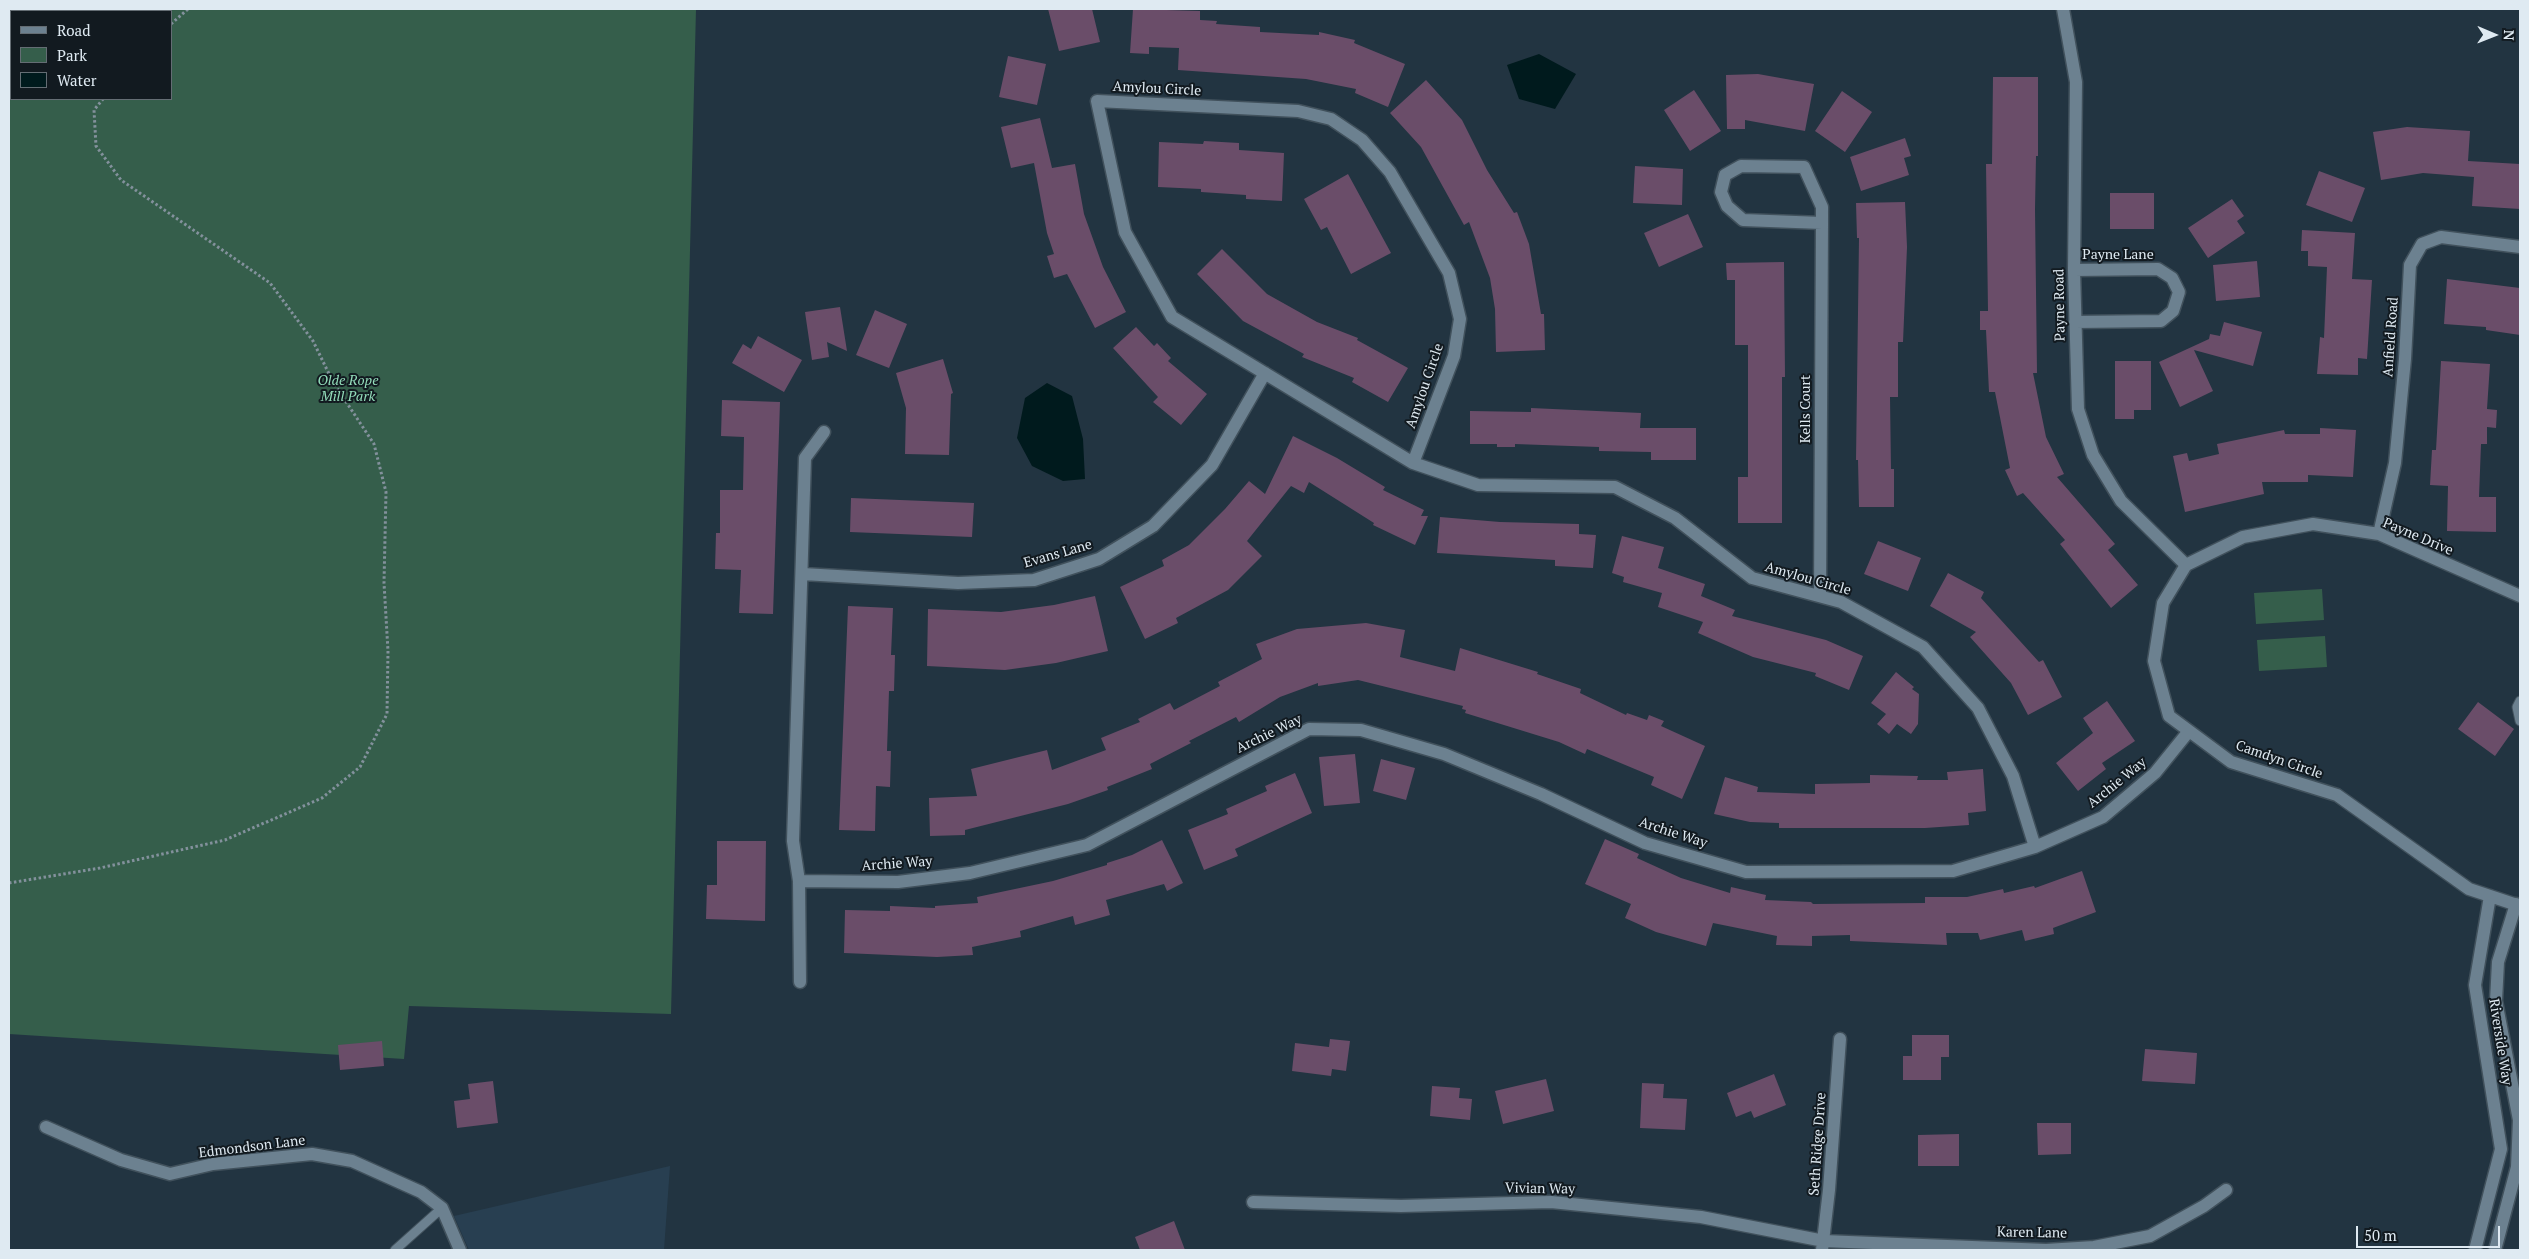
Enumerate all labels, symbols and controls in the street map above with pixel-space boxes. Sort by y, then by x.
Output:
legend [10,10,172,100]
north arrow [2469,10,2519,60]
text: Road [57,20,90,40]
text: N [2500,30,2519,41]
text: Park [57,45,87,65]
text: Water [57,70,96,90]
street label: Amylou Circle [1112,78,1202,100]
street label: Payne Lane [2082,247,2154,263]
street label: Payne Road [2051,269,2069,341]
street label: Anfield Road [2380,297,2402,377]
street label: Amylou Circle [1403,341,1447,431]
park label: Olde Rope Mill Park [317,373,379,406]
street label: Kells Court [1798,375,1814,443]
street label: Payne Drive [2380,515,2456,559]
street label: Evans Lane [1022,536,1094,572]
street label: Amylou Circle [1763,559,1853,599]
street label: Archie Way [1234,711,1304,757]
street label: Camdyn Circle [2233,737,2325,783]
street label: Archie Way [2084,754,2150,812]
street label: Archie Way [1637,814,1709,852]
street label: Archie Way [861,853,933,875]
street label: Riverside Way [2485,998,2515,1086]
street label: Seth Ridge Drive [1806,1092,1830,1196]
street label: Edmondson Lane [198,1132,306,1162]
street label: Vivian Way [1505,1180,1575,1198]
scale bar [2359,1216,2503,1248]
street label: Karen Lane [1997,1224,2067,1242]
text: 50 m [2364,1225,2397,1245]

